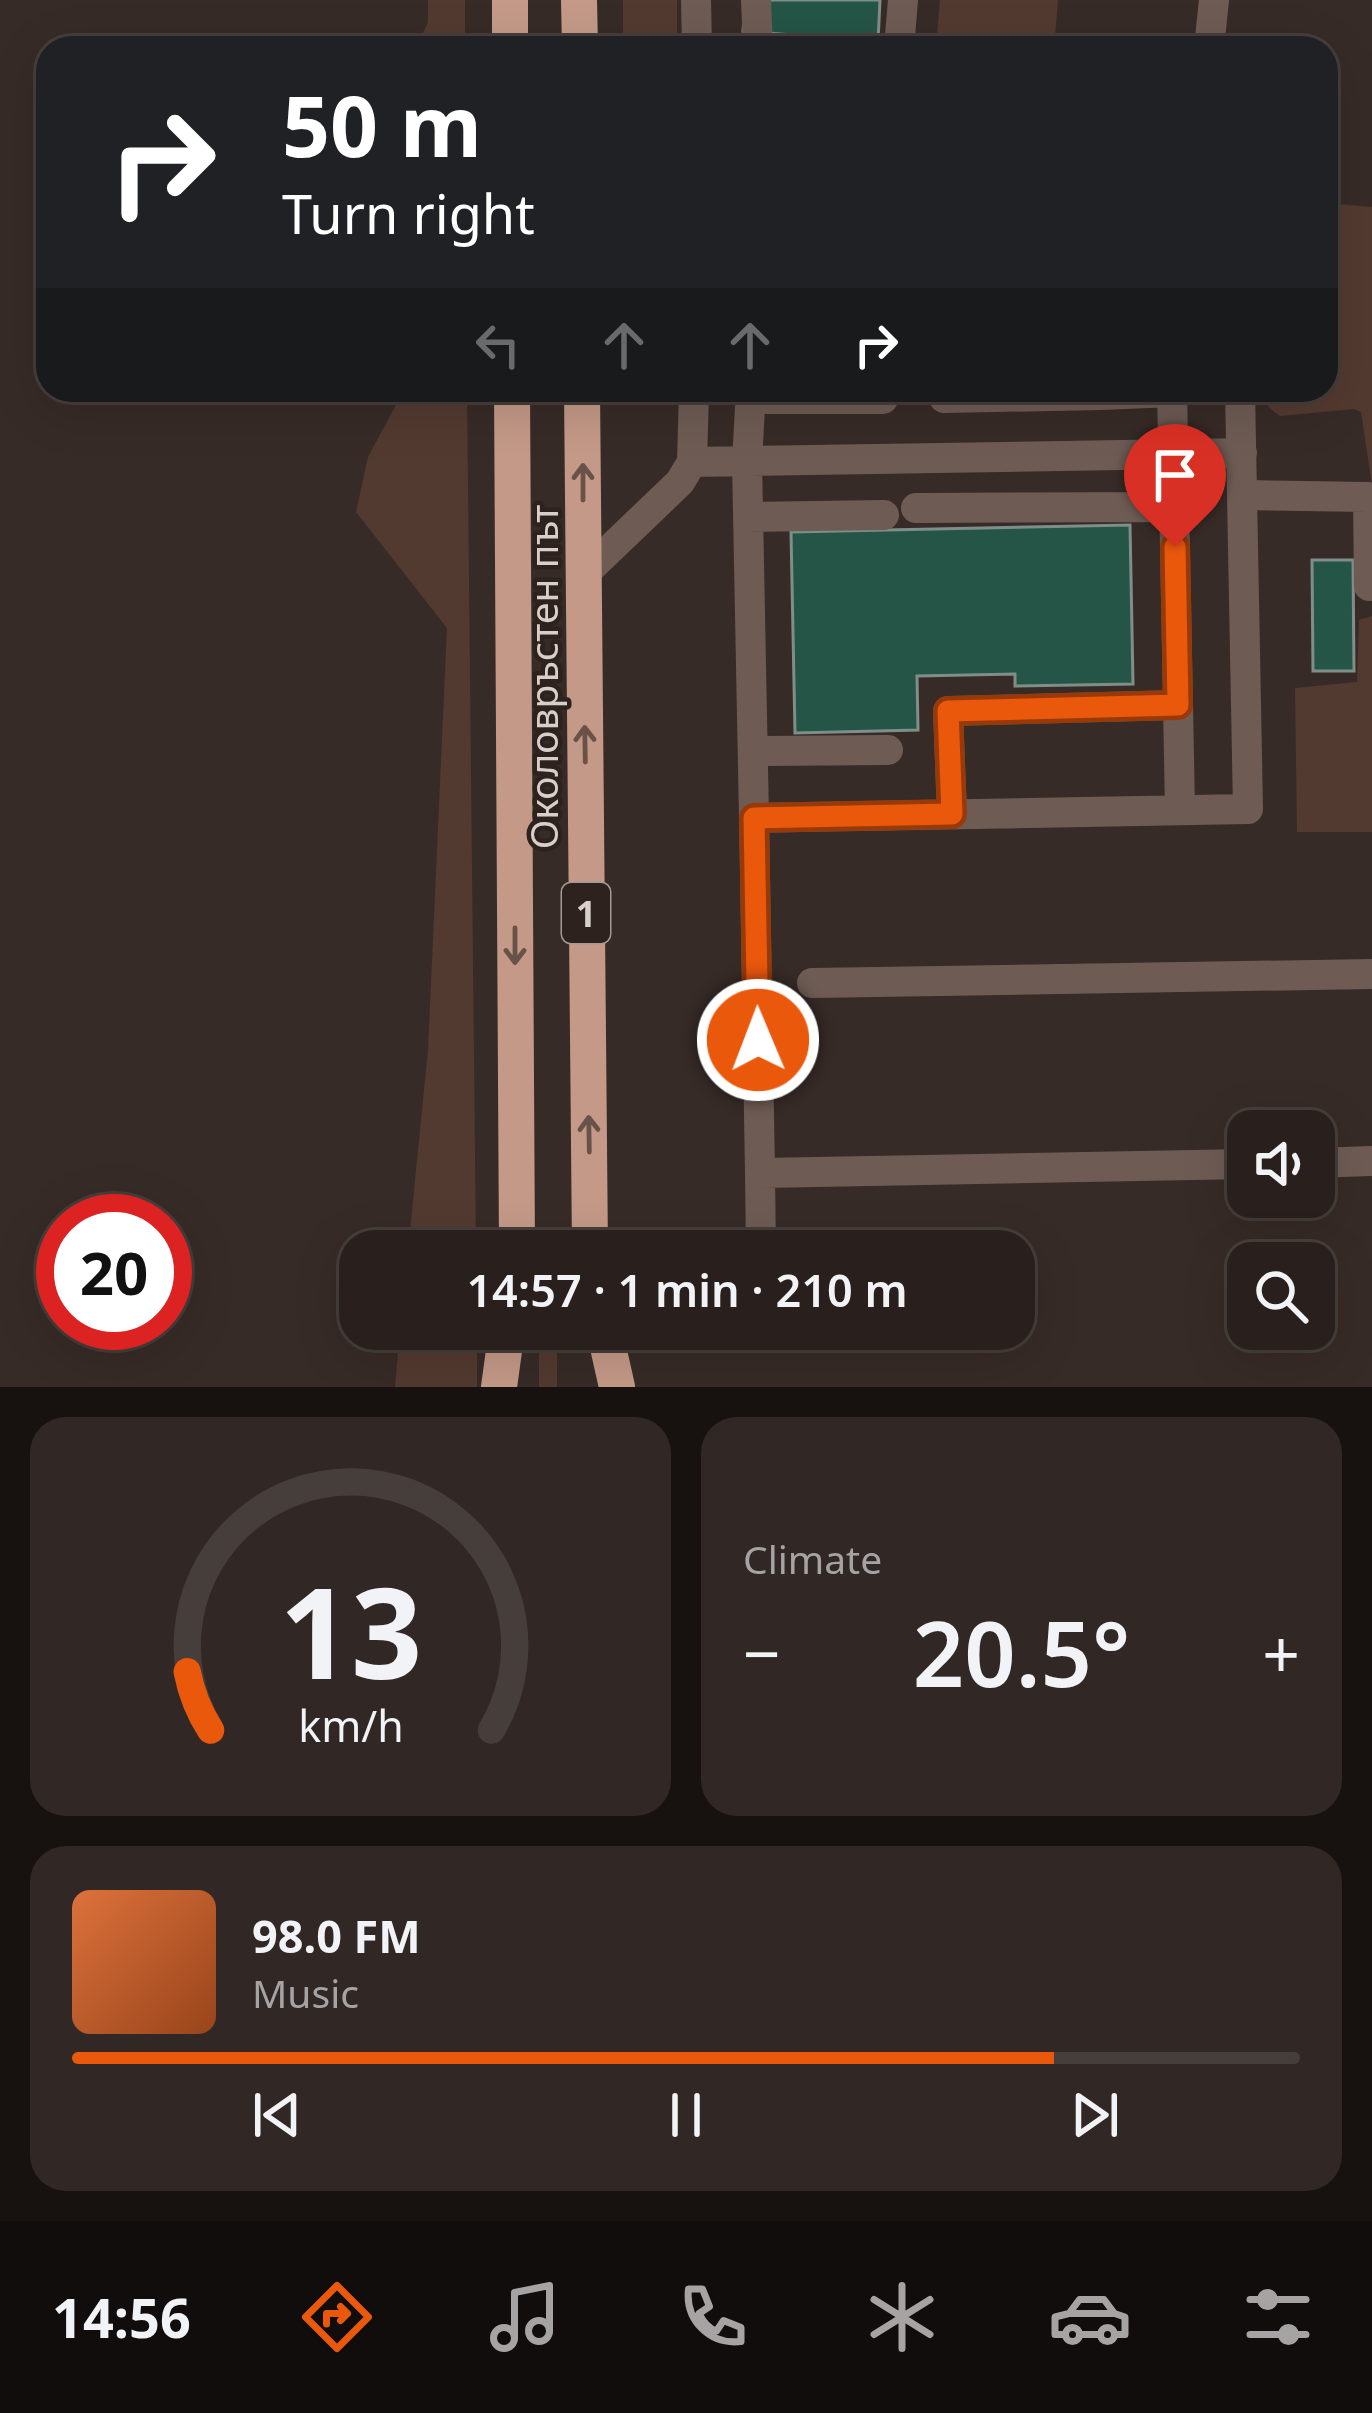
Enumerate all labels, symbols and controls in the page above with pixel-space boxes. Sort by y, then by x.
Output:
text: 50 m [282,67,482,182]
icon: right [84,84,240,240]
text: Turn right [282,176,535,250]
icon: left [465,312,531,378]
icon: ahead [591,312,657,378]
icon: ahead [717,312,783,378]
icon: right [843,312,909,378]
pin [1124,424,1226,547]
icon: arrive [1142,442,1208,508]
one-way arrow [571,463,594,502]
street label: Околовръстен път [516,505,569,849]
one-way arrow [574,725,596,764]
road number: 1 [562,883,610,943]
one-way arrow [504,926,526,965]
position arrow [695,977,821,1103]
map controls [1227,1110,1335,1350]
button: sound [1227,1110,1335,1218]
one-way arrow [577,1115,600,1154]
speed limit sign: 20 [36,1194,192,1350]
button: search [1227,1242,1335,1350]
text: 14:57 · 1 min · 210 m [466,1259,908,1320]
text: Climate [743,1532,882,1585]
text: 13 [279,1546,422,1716]
text: 20.5° [913,1591,1130,1713]
text: − [743,1607,781,1697]
text: + [1262,1607,1300,1697]
text: km/h [298,1695,403,1754]
text: 98.0 FM [252,1905,421,1966]
text: Music [252,1966,359,2019]
icon: previous [244,2082,310,2148]
icon: pause [653,2082,719,2148]
icon: next [1062,2082,1128,2148]
icon: directions [295,2275,379,2359]
icon: music [483,2275,567,2359]
icon: phone [671,2275,755,2359]
icon: climate [860,2275,944,2359]
icon: car [1048,2275,1132,2359]
icon: filters [1236,2275,1320,2359]
text: 14:56 [52,2280,191,2354]

